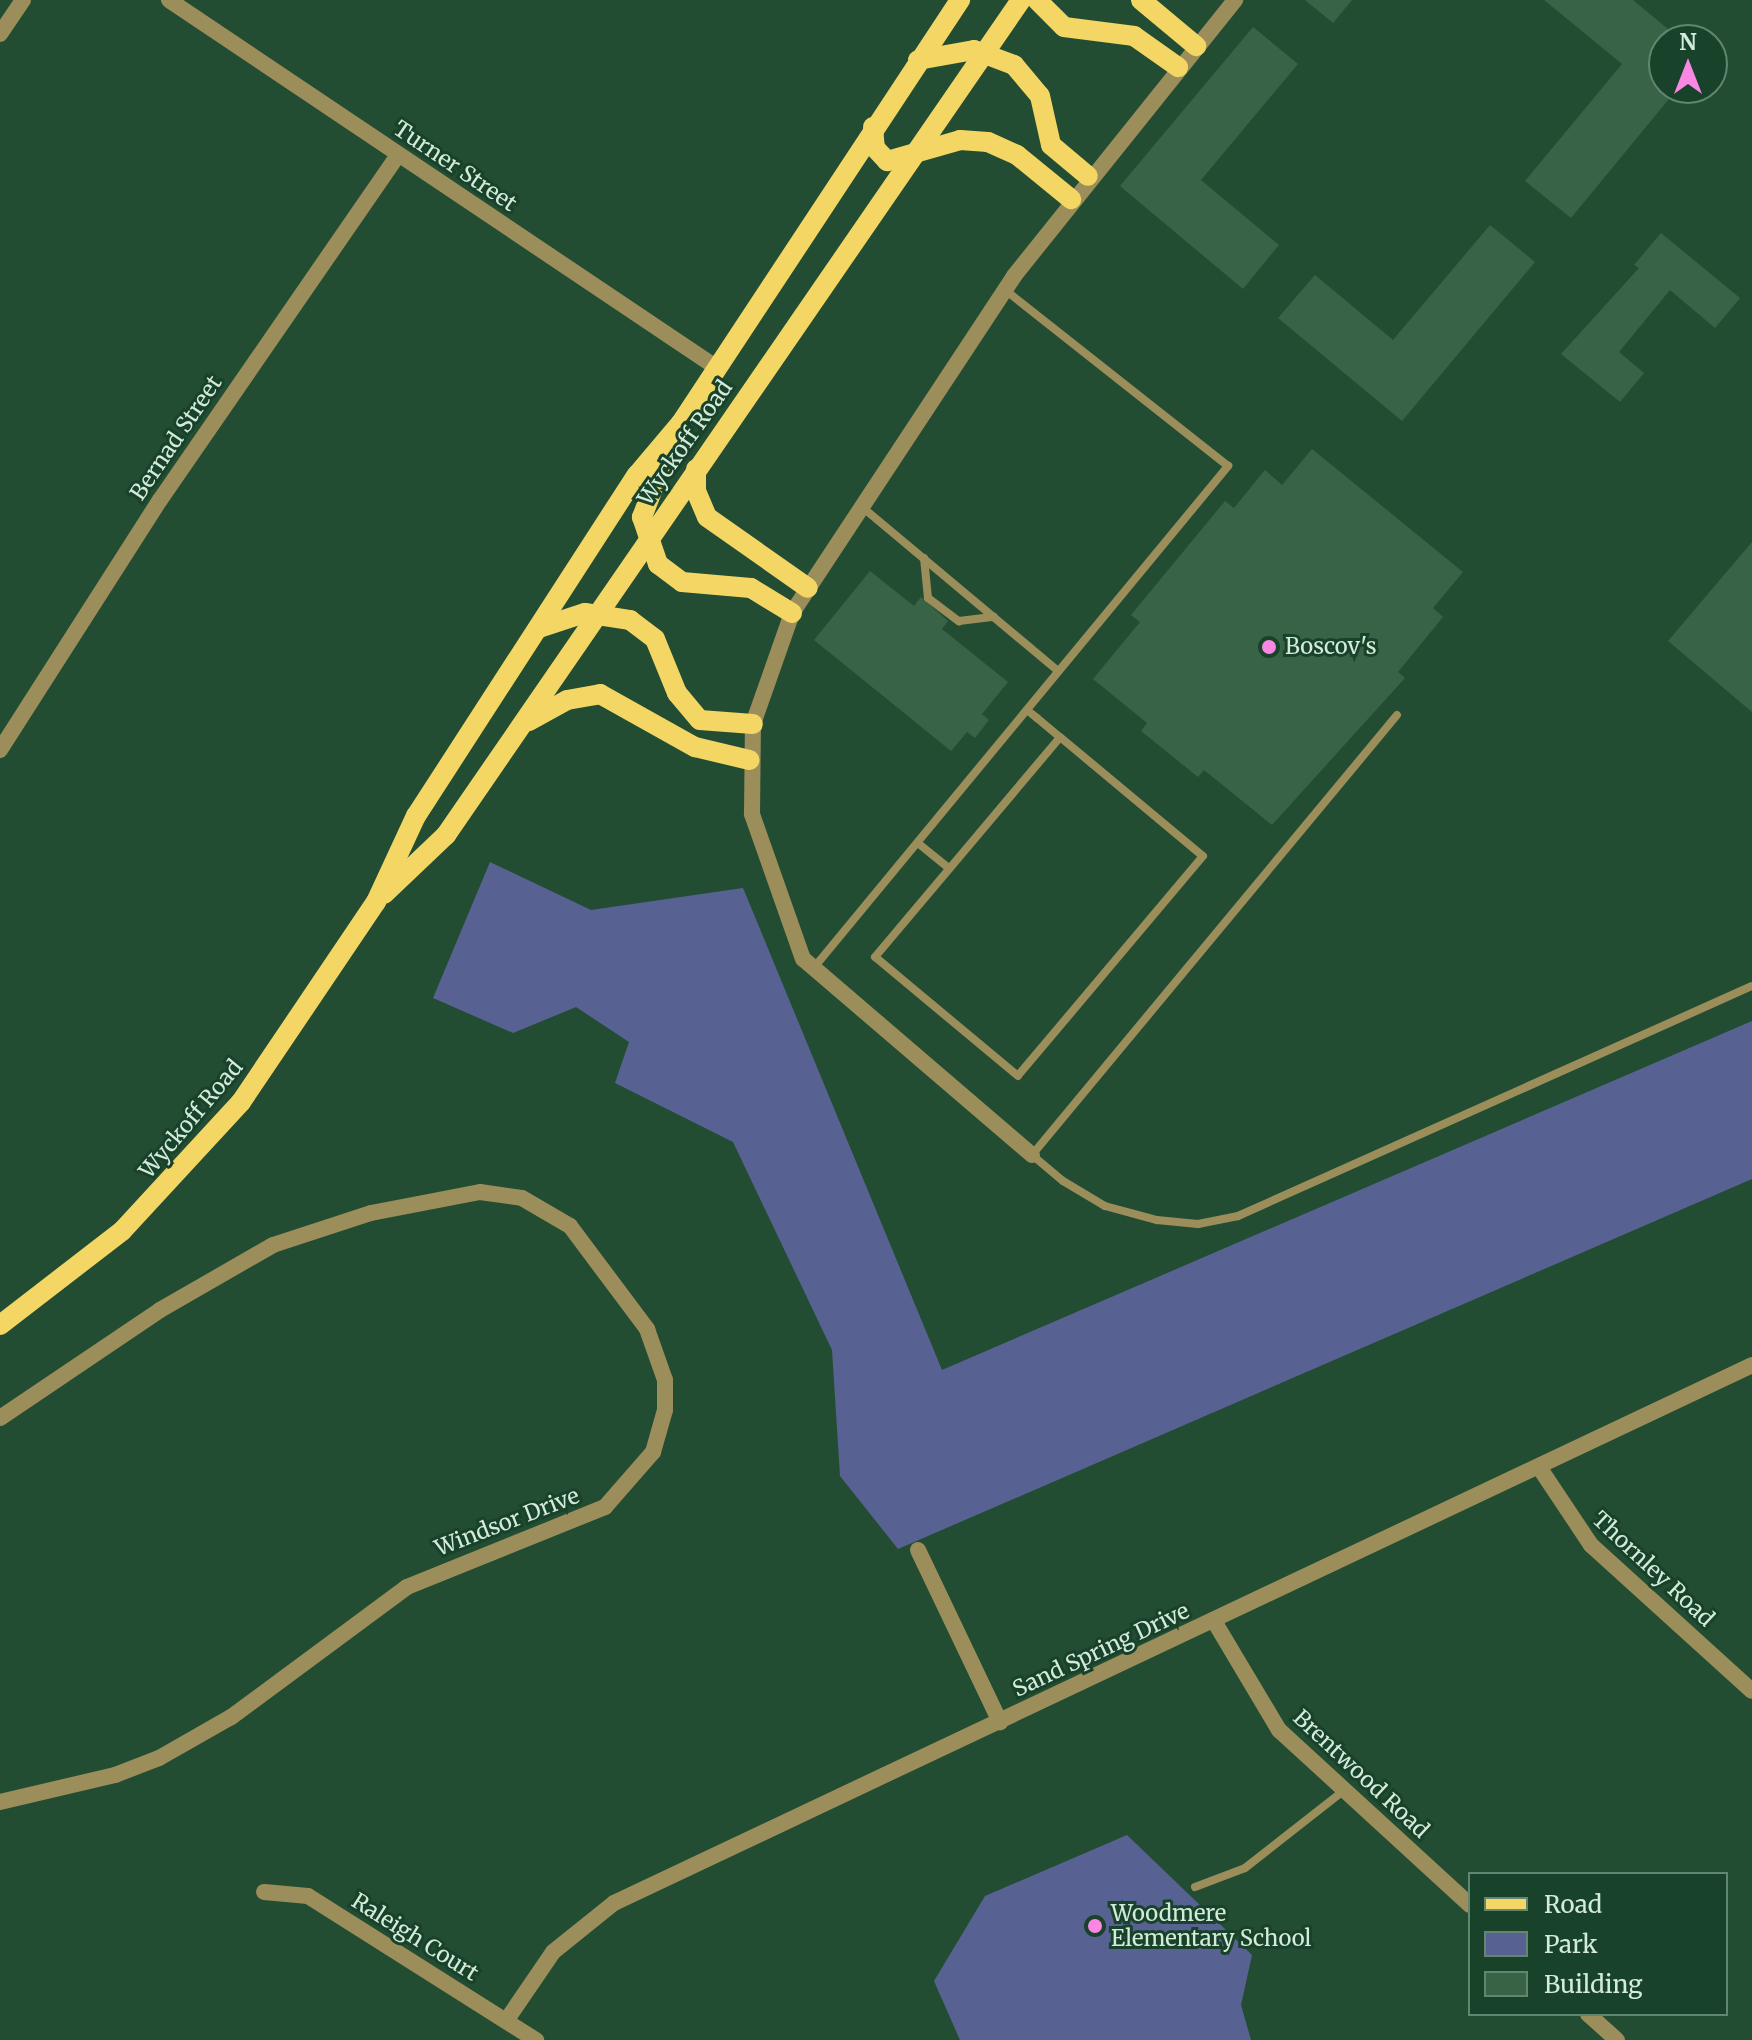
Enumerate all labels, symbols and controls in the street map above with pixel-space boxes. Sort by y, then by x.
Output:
north arrow [1648,24,1728,104]
text: N [1679,28,1697,56]
street label: Turner Street [388,115,522,217]
street label: Bernad Street [125,371,227,505]
street label: Wyckoff Road [632,375,738,511]
place label: Boscov's [1285,634,1376,660]
marker: Boscov's [1260,638,1278,656]
street label: Wyckoff Road [134,1054,248,1184]
street label: Windsor Drive [431,1482,583,1562]
street label: Thornley Road [1587,1506,1719,1632]
street label: Sand Spring Drive [1009,1598,1193,1702]
street label: Brentwood Road [1288,1704,1434,1844]
legend [1468,1872,1728,2016]
street label: Raleigh Court [347,1888,483,1986]
text: Road [1544,1889,1602,1920]
place label: Woodmere Elementary School [1111,1900,1311,1952]
marker: Woodmere Elementary School [1086,1917,1104,1935]
text: Park [1544,1929,1597,1960]
text: Building [1544,1969,1643,2000]

